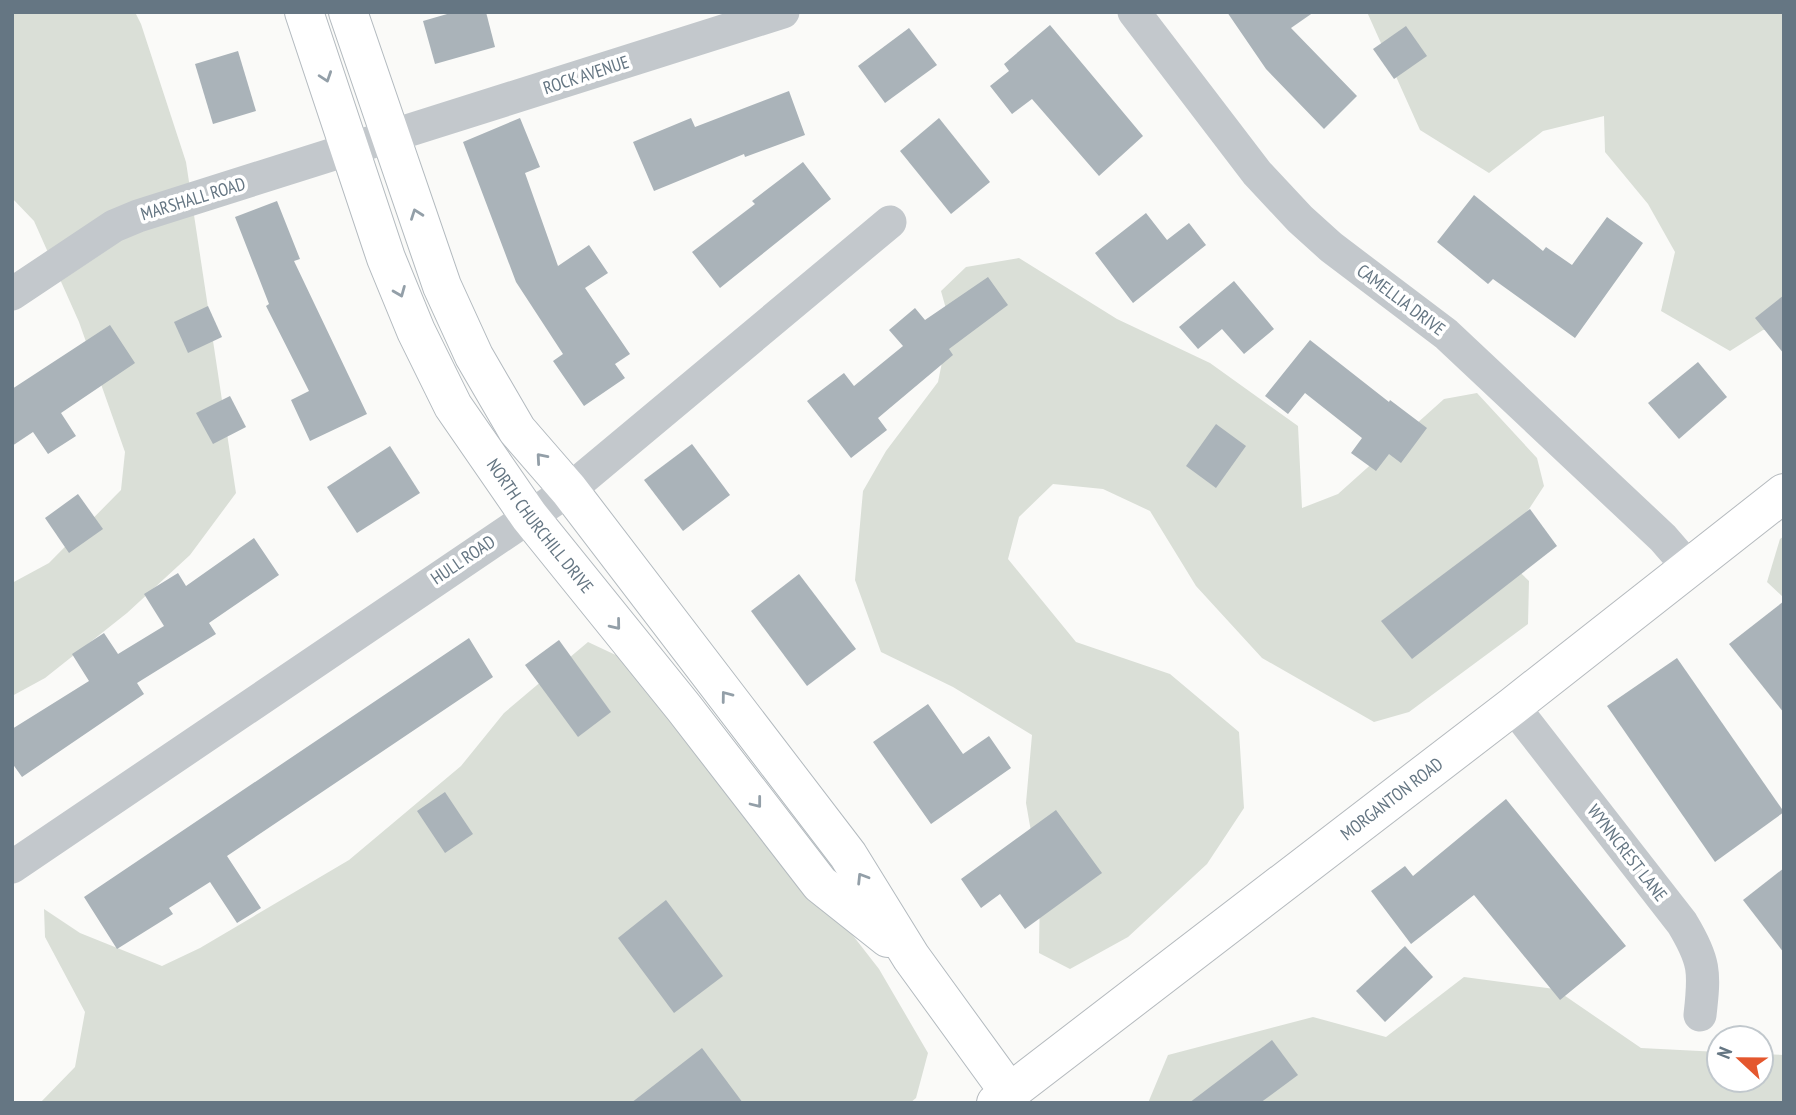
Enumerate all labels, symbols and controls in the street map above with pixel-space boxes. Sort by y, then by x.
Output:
street label: ROCK AVENUE [540,50,632,99]
one-way arrow [318,70,332,83]
street label: MARSHALL ROAD [138,172,248,225]
one-way arrow [410,208,424,220]
street label: CAMELLIA DRIVE [1353,259,1450,340]
one-way arrow [392,285,406,297]
street label: NORTH CHURCHILL DRIVE [482,454,599,598]
one-way arrow [537,454,549,467]
street label: HULL ROAD [426,530,499,589]
one-way arrow [608,616,620,629]
one-way arrow [721,691,734,704]
street label: MORGANTON ROAD [1336,752,1447,845]
one-way arrow [749,796,762,808]
street label: WYNNCREST LANE [1582,800,1672,906]
one-way arrow [857,873,870,886]
north arrow [1705,1024,1775,1094]
text: N [1711,1043,1737,1062]

